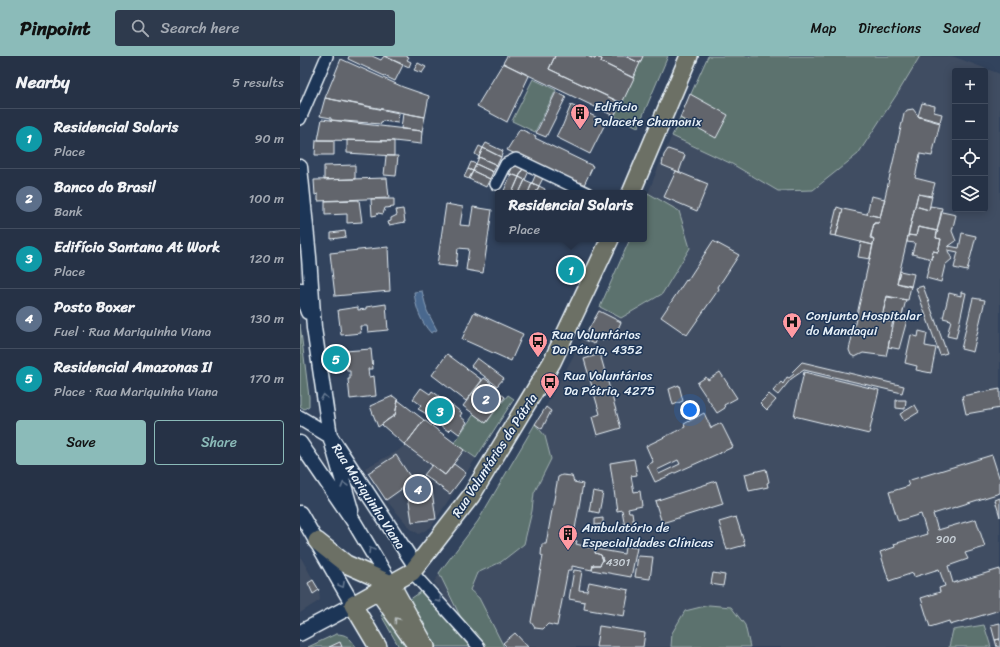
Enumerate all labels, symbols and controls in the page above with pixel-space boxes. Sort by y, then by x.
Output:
search box [115,10,395,46]
text: Pinpoint [20,12,91,45]
text: Search here [161,15,240,41]
text: Map [810,16,836,41]
text: Directions [858,16,921,41]
text: Saved [943,16,980,41]
icon: search [129,17,151,39]
text: Nearby [16,67,70,97]
map controls [952,68,988,212]
button: + [952,68,988,104]
text: 5 results [232,71,284,94]
place label: Edifício Palacete Chamonix [594,95,702,133]
building icon: Edifício Palacete Chamonix [569,102,591,130]
button: − [952,104,988,140]
text: Residencial Solaris [54,114,178,140]
text: 1 [26,127,32,150]
text: 90 m [254,127,284,150]
text: Place [54,140,85,163]
button: locate [952,140,988,176]
text: Banco do Brasil [54,174,156,200]
button: layers [952,176,988,212]
text: 2 [25,187,33,210]
text: 100 m [249,187,284,210]
popup [495,190,647,242]
text: Residencial Solaris [509,192,633,218]
text: Bank [54,200,83,223]
text: Place [509,218,540,241]
text: Edifício Santana At Work [54,234,220,260]
text: 3 [25,247,33,270]
text: 120 m [249,247,284,270]
pin: 1 [558,255,584,285]
text: Place [54,260,85,283]
text: Posto Boxer [54,294,134,320]
place label: Conjunto Hospitalar do Mandaqui [806,304,922,342]
text: 4 [25,307,33,330]
text: 130 m [250,307,284,330]
hospital icon: Conjunto Hospitalar do Mandaqui [781,311,803,339]
text: Fuel · Rua Mariquinha Viana [54,320,211,343]
place label: Rua Voluntários Da Pátria, 4352 [552,323,643,361]
bus stop icon: Rua Voluntários Da Pátria, 4352 [527,330,549,358]
pin: 5 [323,344,349,374]
text: Residencial Amazonas II [54,354,212,380]
place label: Rua Voluntários Da Pátria, 4275 [564,364,655,402]
text: 5 [25,367,33,390]
text: 170 m [249,367,284,390]
bus stop icon: Rua Voluntários Da Pátria, 4275 [539,371,561,399]
text: Place · Rua Mariquinha Viana [54,380,218,403]
pin: 2 [473,384,499,414]
street label: Rua Voluntários da Pátria [445,388,544,522]
one-way arrow [320,394,329,400]
pin: 3 [427,396,453,426]
your location [680,400,700,420]
button: Save [16,420,146,465]
button: Share [154,420,284,465]
street label: Rua Mariquinha Viana [326,439,412,554]
pin: 4 [405,474,431,504]
one-way arrow [340,482,348,488]
place label: Ambulatório de Especialidades Clínicas [581,516,714,554]
building icon: Ambulatório de Especialidades Clínicas [557,523,579,551]
house number: 900 [936,530,956,549]
one-way arrow [368,547,375,554]
house number: 4301 [606,553,631,572]
one-way arrow [337,581,345,588]
one-way arrow [434,595,441,603]
one-way arrow [394,617,402,624]

